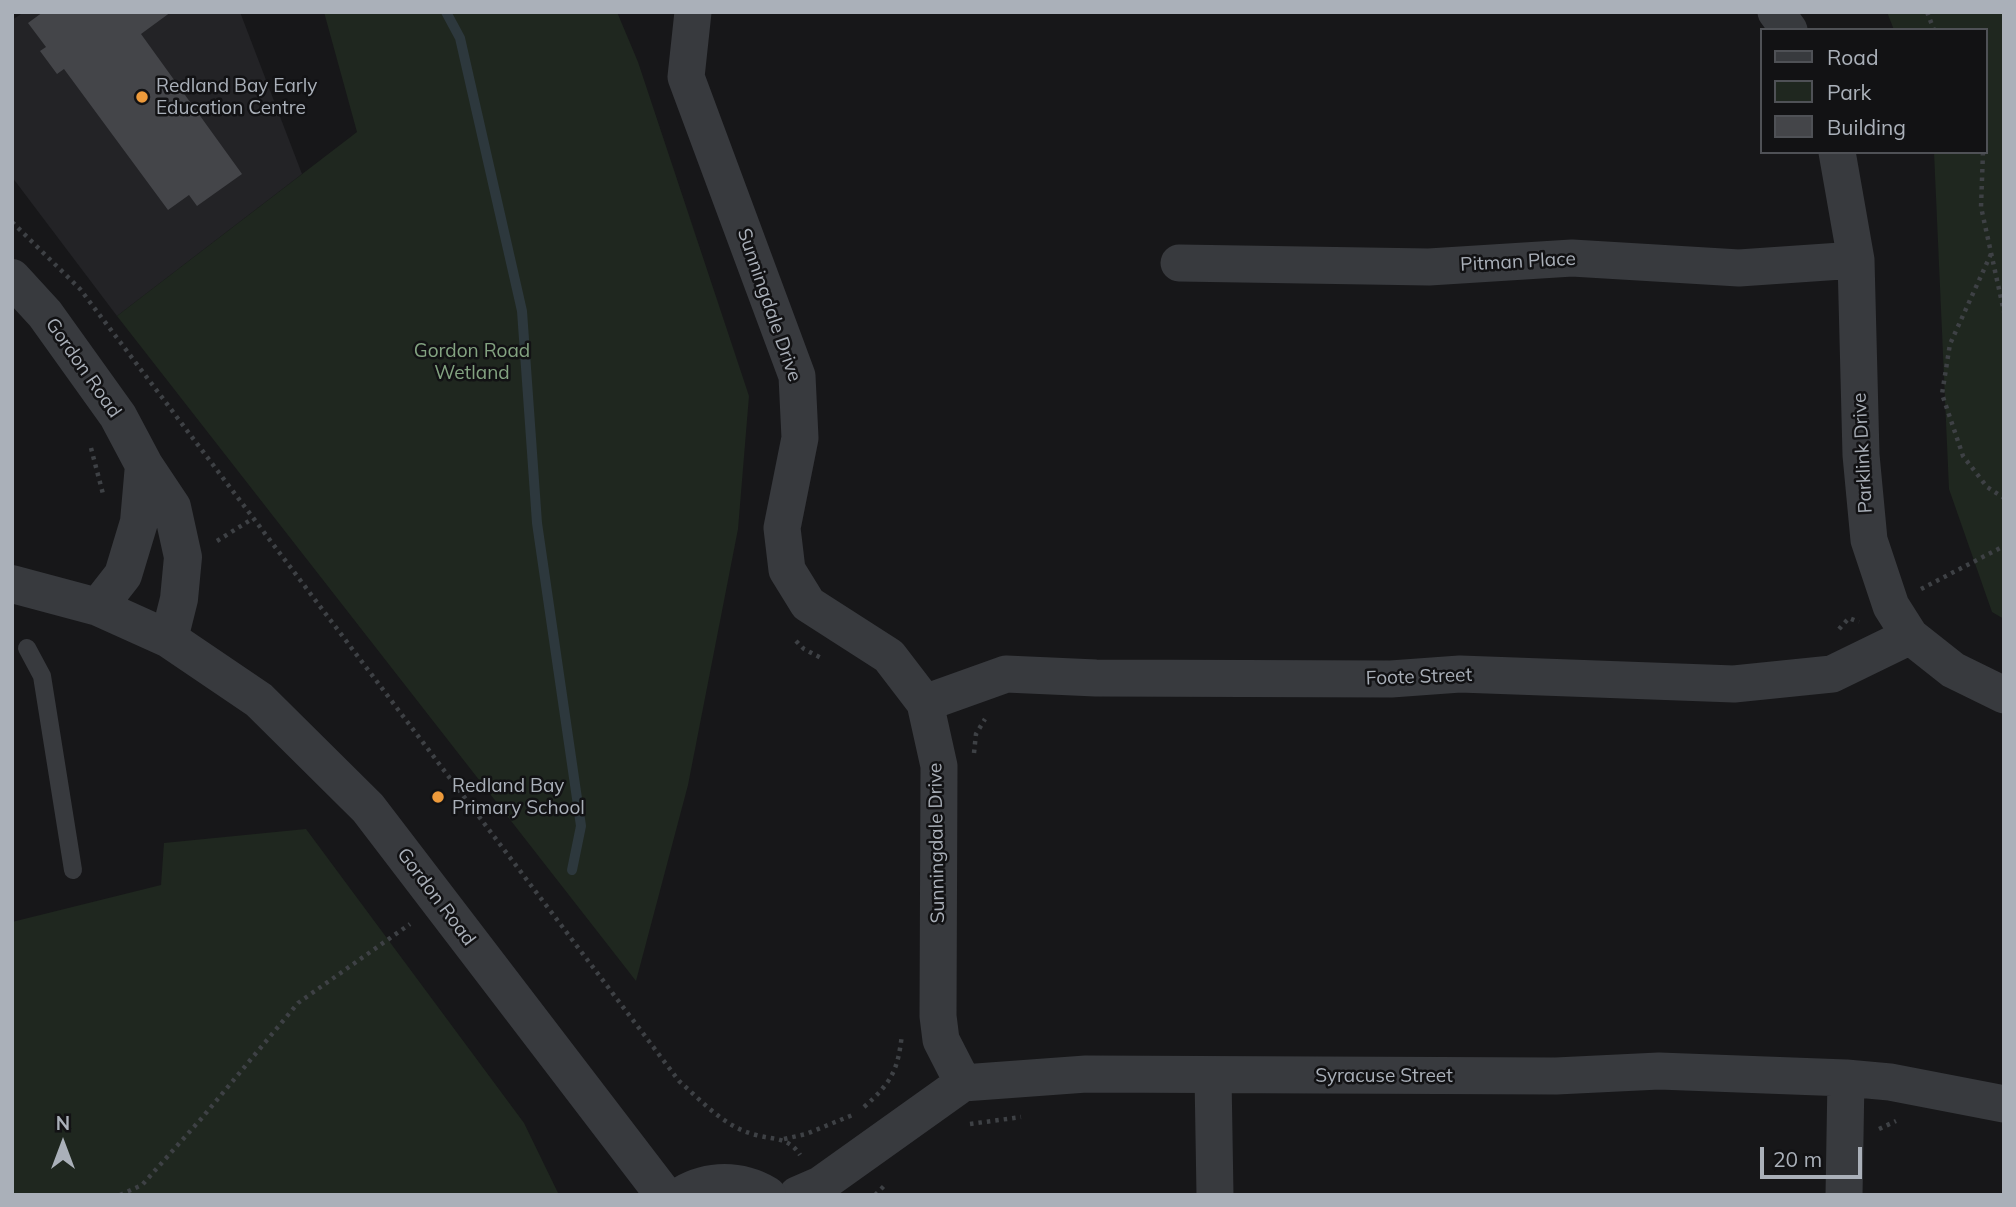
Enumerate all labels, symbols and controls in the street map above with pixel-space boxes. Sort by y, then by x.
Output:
legend [1760,28,1988,154]
text: Road [1827,44,1878,70]
place label: Redland Bay Early Education Centre [156,75,317,119]
text: Park [1827,79,1871,105]
marker: Redland Bay Early Education Centre [134,89,150,105]
text: Building [1827,114,1906,140]
street label: Sunningdale Drive [732,225,806,385]
street label: Pitman Place [1460,248,1576,276]
street label: Gordon Road [40,314,126,422]
park label: Gordon Road Wetland [414,340,530,384]
street label: Parklink Drive [1848,392,1878,514]
street label: Foote Street [1365,664,1473,690]
street label: Sunningdale Drive [924,762,950,924]
place label: Redland Bay Primary School [452,775,585,819]
marker: Redland Bay Primary School [430,789,446,805]
street label: Gordon Road [392,844,480,950]
street label: Syracuse Street [1315,1065,1453,1087]
north arrow [28,1109,98,1179]
text: N [56,1111,70,1135]
scale bar [1764,1134,1866,1178]
text: 20 m [1773,1146,1822,1172]

